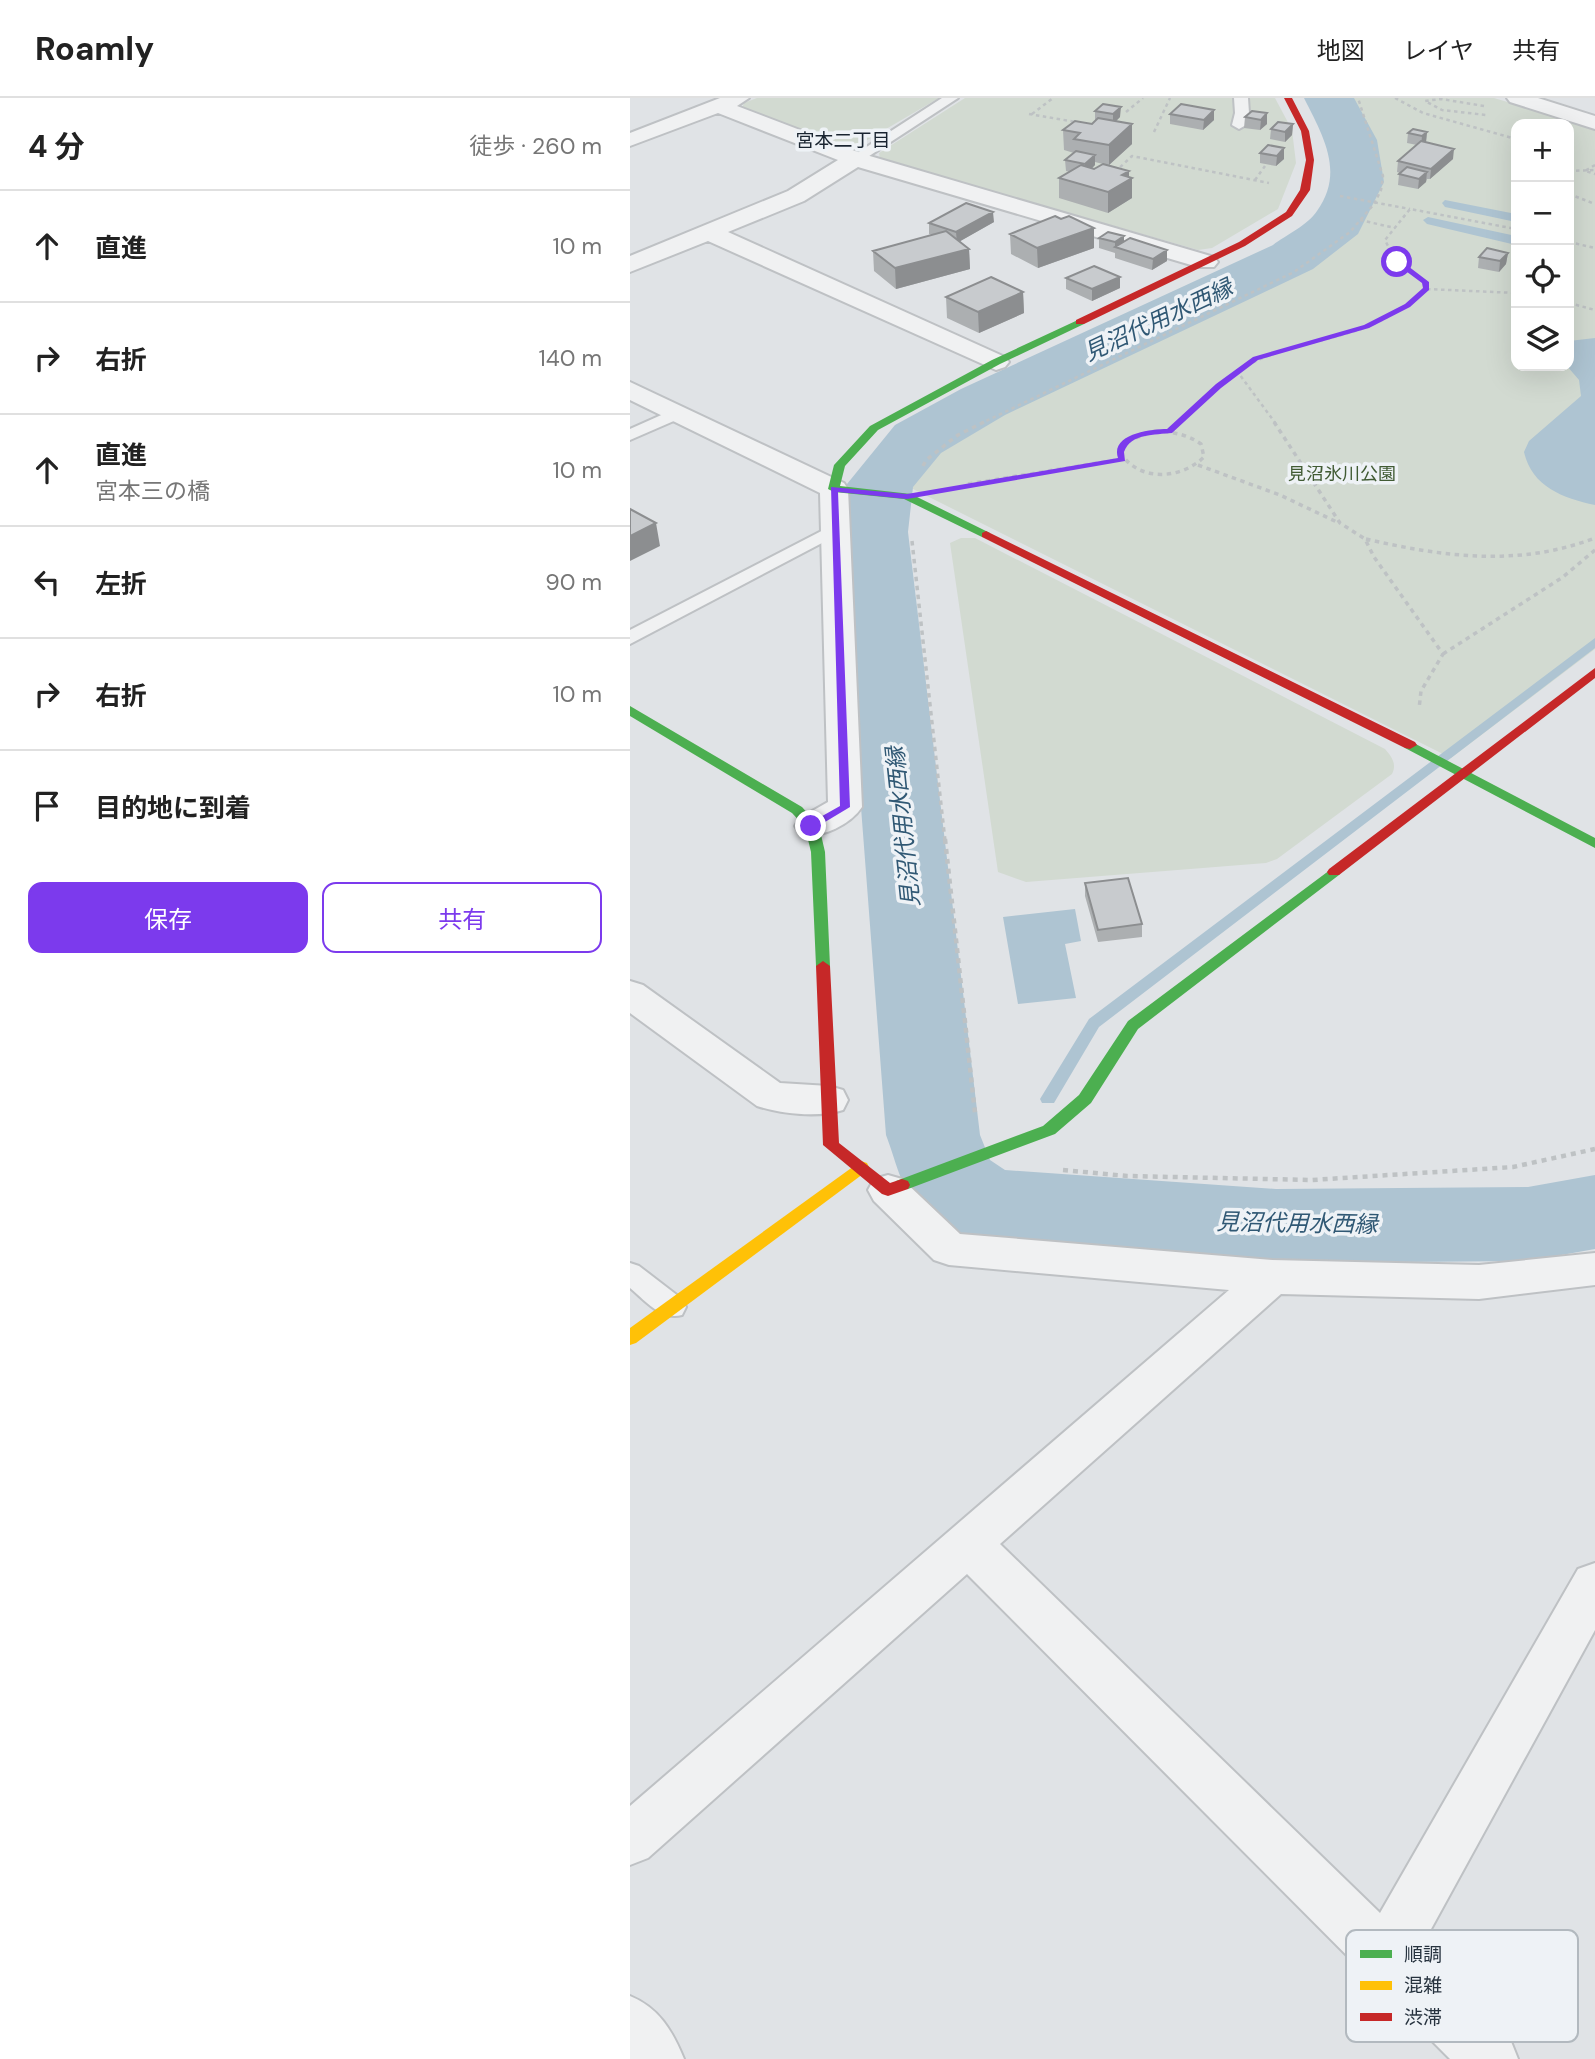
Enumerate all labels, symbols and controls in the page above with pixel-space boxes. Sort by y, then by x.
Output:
text: Roamly [35,27,154,70]
text: 地図 [1317,35,1365,66]
text: レイヤ [1403,35,1474,66]
text: 共有 [1512,35,1560,66]
map controls [1511,119,1574,371]
button: + [1511,119,1574,182]
text: 4 分 [28,127,85,166]
district label: 宮本二丁目 [795,128,891,153]
text: 徒歩 · 260 m [469,131,602,161]
button: − [1511,182,1574,245]
icon: ahead [28,227,66,265]
text: 直進 [95,231,147,265]
text: 10 m [552,231,602,261]
button: locate [1511,245,1574,308]
route start [1381,246,1412,277]
water label: 見沼代用水西縁 [1079,271,1240,368]
button: layers [1511,308,1574,371]
icon: right [28,339,66,377]
text: 右折 [95,343,147,377]
text: 140 m [539,343,602,373]
text: 直進 [95,438,147,472]
icon: ahead [28,451,66,489]
text: 10 m [552,455,602,485]
park label: 見沼氷川公園 [1288,462,1396,486]
text: 宮本三の橋 [95,476,210,506]
icon: left [28,563,66,601]
text: 左折 [95,567,147,601]
text: 90 m [545,567,602,597]
icon: right [28,675,66,713]
text: 右折 [95,679,147,713]
text: 10 m [552,679,602,709]
water label: 見沼代用水西縁 [879,742,926,909]
icon: arrive [28,787,66,825]
text: 目的地に到着 [95,791,251,825]
route end [795,810,826,841]
button: 保存 [28,882,308,953]
button: 共有 [322,882,602,953]
water label: 見沼代用水西縁 [1216,1207,1381,1239]
legend [1346,1930,1578,2042]
text: 順調 [1404,1942,1442,1967]
text: 混雑 [1404,1973,1442,1998]
text: 渋滞 [1404,2005,1442,2030]

